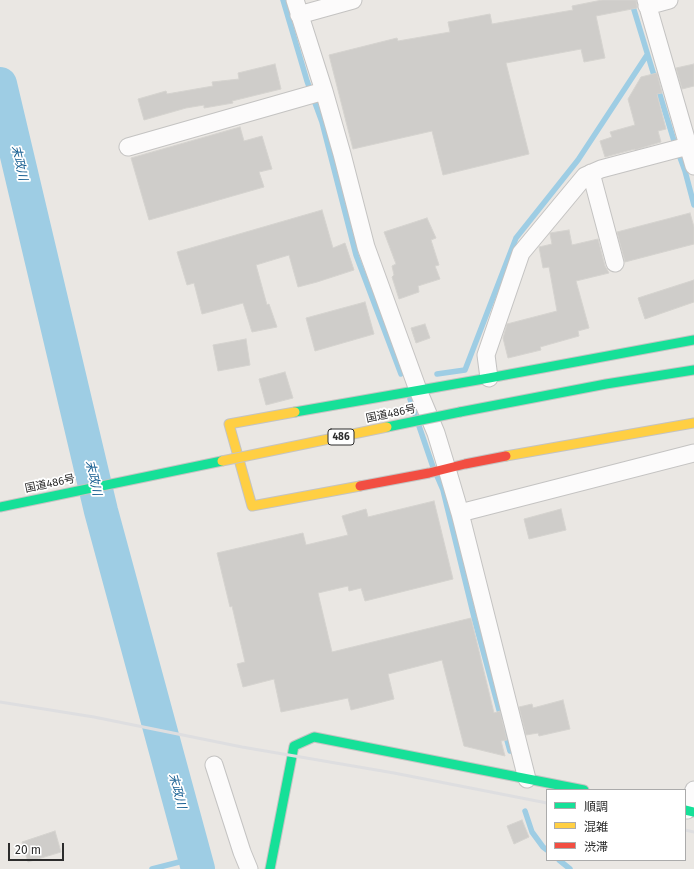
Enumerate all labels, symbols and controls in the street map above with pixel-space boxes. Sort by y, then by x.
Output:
water label: 末政川 [8,144,30,182]
street label: 国道486号 [365,402,417,426]
road number: 486 [328,429,354,445]
water label: 末政川 [82,459,104,497]
street label: 国道486号 [24,472,76,496]
water label: 末政川 [165,772,189,810]
legend [546,789,686,861]
text: 順調 [584,800,608,814]
text: 混雑 [584,820,608,834]
scale bar [10,835,66,861]
text: 渋滞 [584,840,608,854]
text: 20 m [15,843,41,857]

